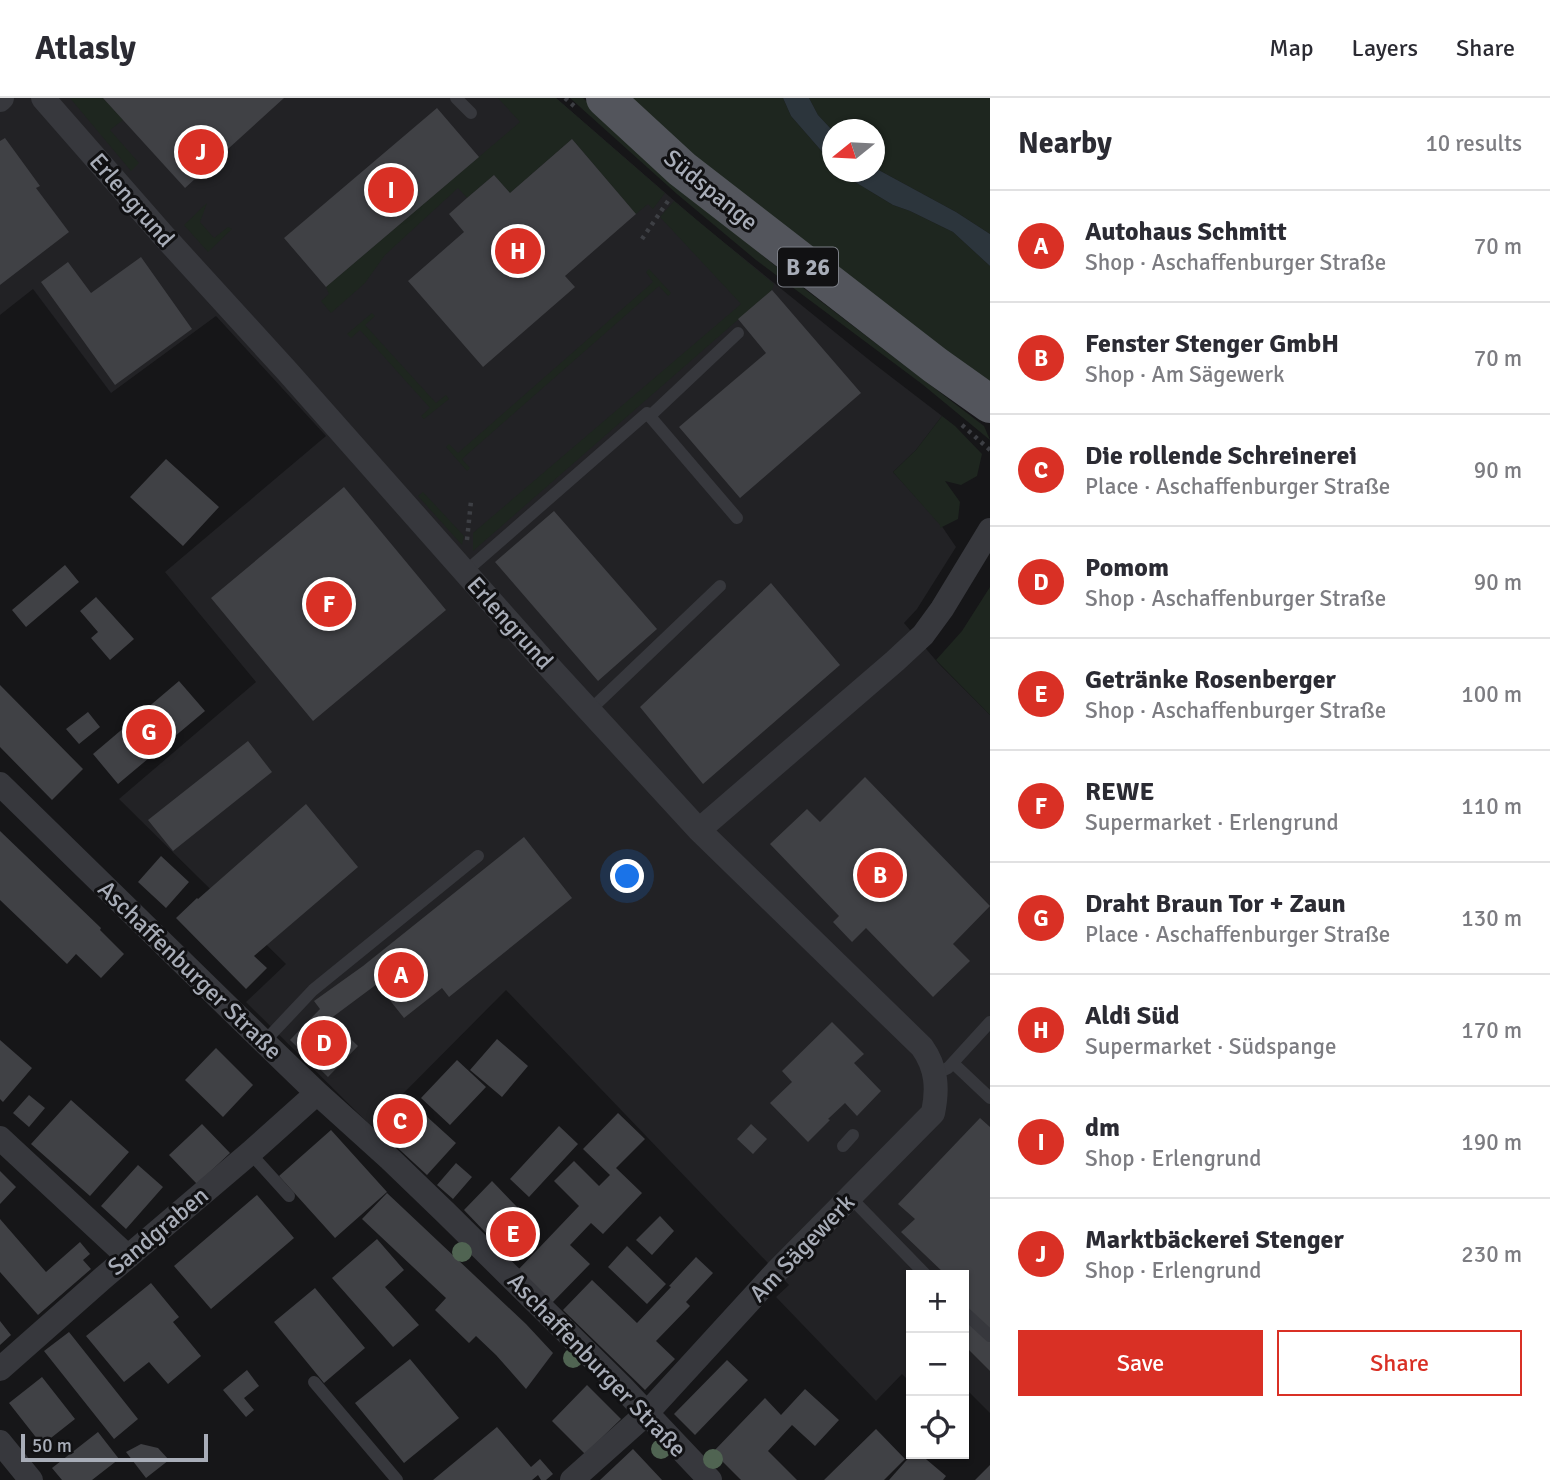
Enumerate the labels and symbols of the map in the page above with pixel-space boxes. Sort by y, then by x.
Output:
north arrow [822,119,885,182]
pin: J [178,126,224,178]
street label: Südspange [658,143,764,237]
street label: Erlengrund [83,147,181,253]
pin: I [368,164,414,216]
pin: H [495,225,541,277]
road number: B 26 [778,248,838,286]
street label: Erlengrund [460,570,560,676]
pin: F [306,578,352,630]
pin: G [126,706,172,758]
pin: B [857,849,903,901]
your location [610,859,644,893]
street label: Aschaffenburger Straße [92,874,288,1066]
pin: A [378,949,424,1001]
pin: D [301,1017,347,1069]
pin: C [377,1095,423,1147]
street label: Sandgraben [101,1180,215,1282]
street label: Am Sägewerk [743,1188,861,1308]
pin: E [490,1208,536,1260]
street label: Aschaffenburger Straße [501,1267,693,1463]
scale bar [21,1431,208,1463]

